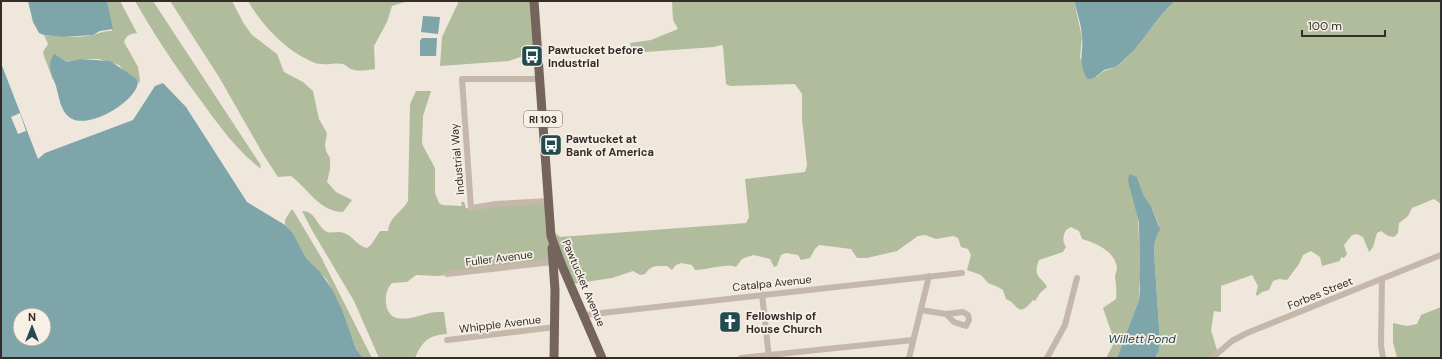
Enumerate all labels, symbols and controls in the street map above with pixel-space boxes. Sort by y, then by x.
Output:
scale bar [1302,12,1385,38]
text: 100 m [1308,18,1342,34]
bus stop icon: Pawtucket before Industrial [519,43,545,69]
place label: Pawtucket before Industrial [548,43,644,70]
road number: RI 103 [524,111,562,127]
street label: Industrial Way [447,123,467,195]
bus stop icon: Pawtucket at Bank of America [538,132,564,158]
place label: Pawtucket at Bank of America [566,132,654,159]
street label: Pawtucket Avenue [559,237,609,329]
street label: Fuller Avenue [465,247,533,269]
street label: Catalpa Avenue [732,272,812,294]
street label: Forbes Street [1285,274,1355,312]
north arrow [12,307,52,347]
church icon: Fellowship of House Church [717,309,743,335]
place label: Fellowship of House Church [746,309,822,336]
text: N [28,310,36,324]
street label: Whipple Avenue [458,312,542,336]
water label: Willett Pond [1108,331,1176,347]

